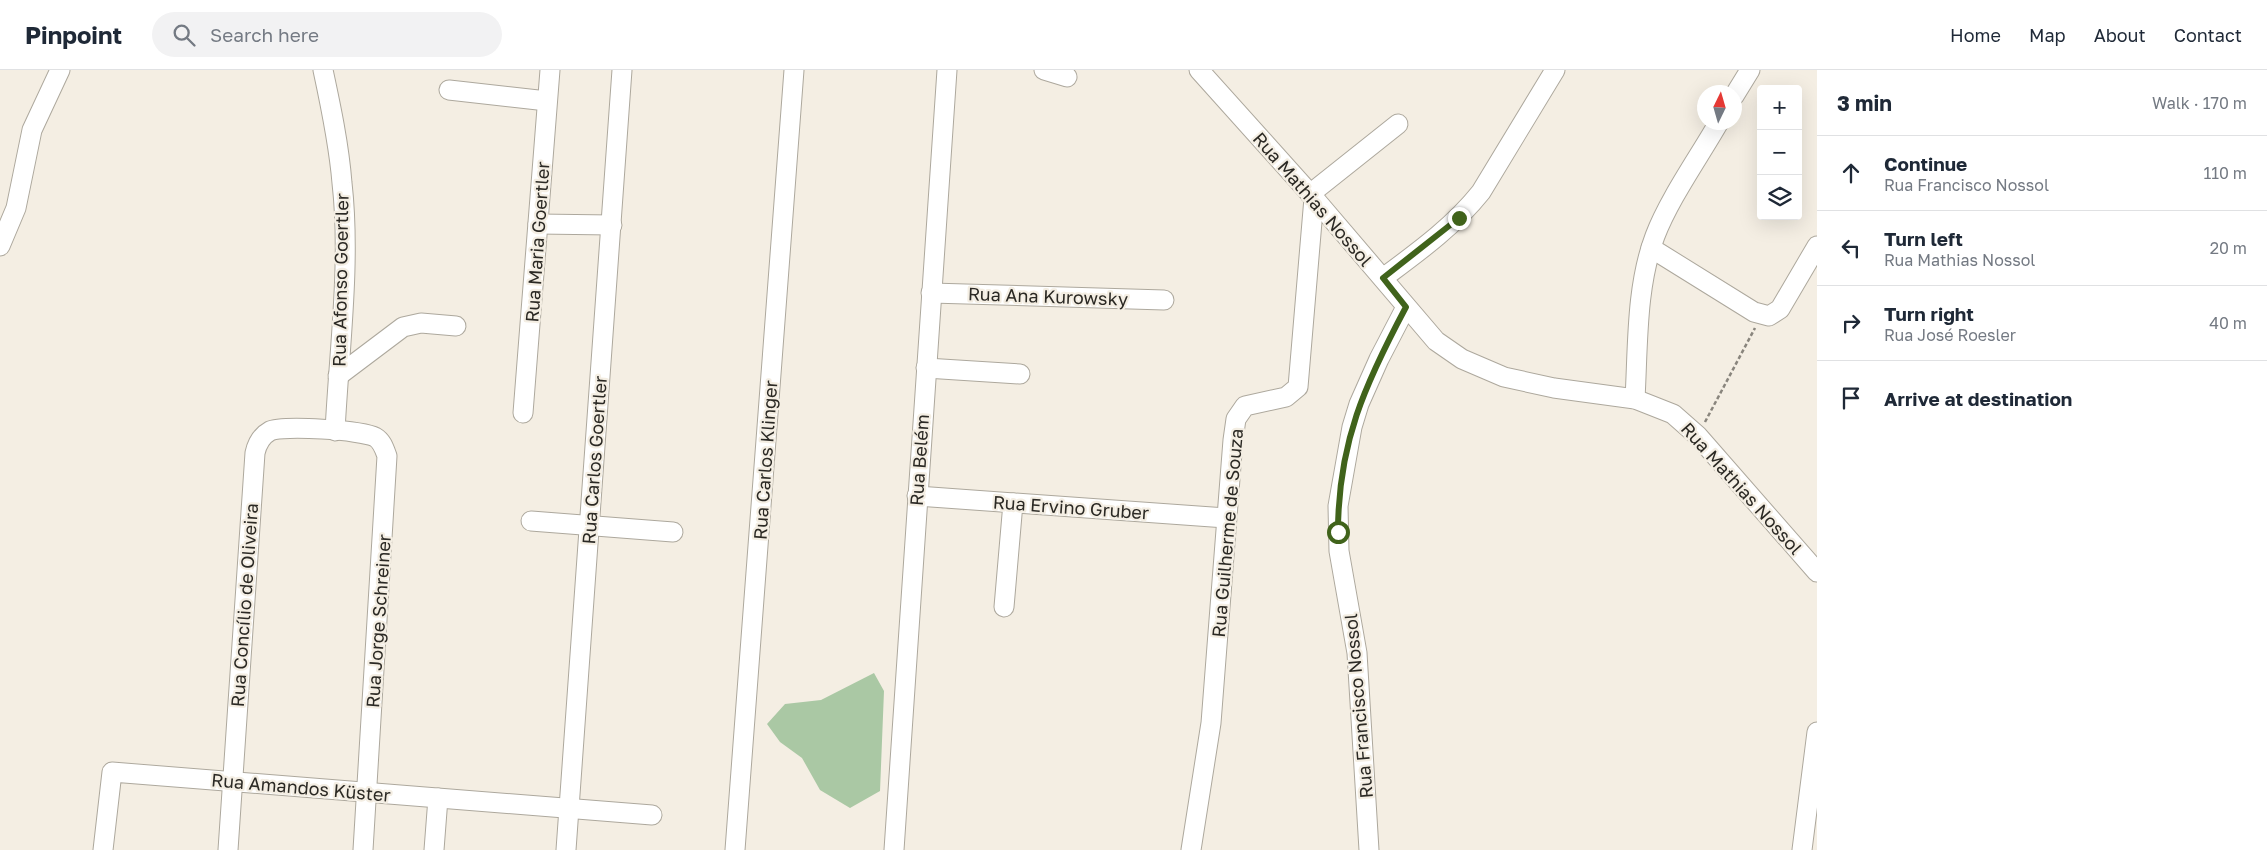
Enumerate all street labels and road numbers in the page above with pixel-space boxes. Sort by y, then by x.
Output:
street label: Rua Mathias Nossol [1249,128,1377,271]
street label: Rua Maria Goertler [520,161,554,323]
street label: Rua Afonso Goertler [327,193,353,367]
street label: Rua Ana Kurowsky [968,282,1128,310]
street label: Rua Carlos Goertler [577,375,611,545]
street label: Rua Carlos Klinger [748,380,782,540]
street label: Rua Belém [905,413,933,507]
street label: Rua Mathias Nossol [1677,417,1807,559]
street label: Rua Guilherme de Souza [1207,428,1247,638]
street label: Rua Ervino Gruber [992,491,1150,523]
street label: Rua Concílio de Oliveira [226,502,262,708]
street label: Rua Jorge Schreiner [361,533,395,709]
street label: Rua Francisco Nossol [1339,612,1377,799]
street label: Rua Amandos Küster [211,768,391,806]

